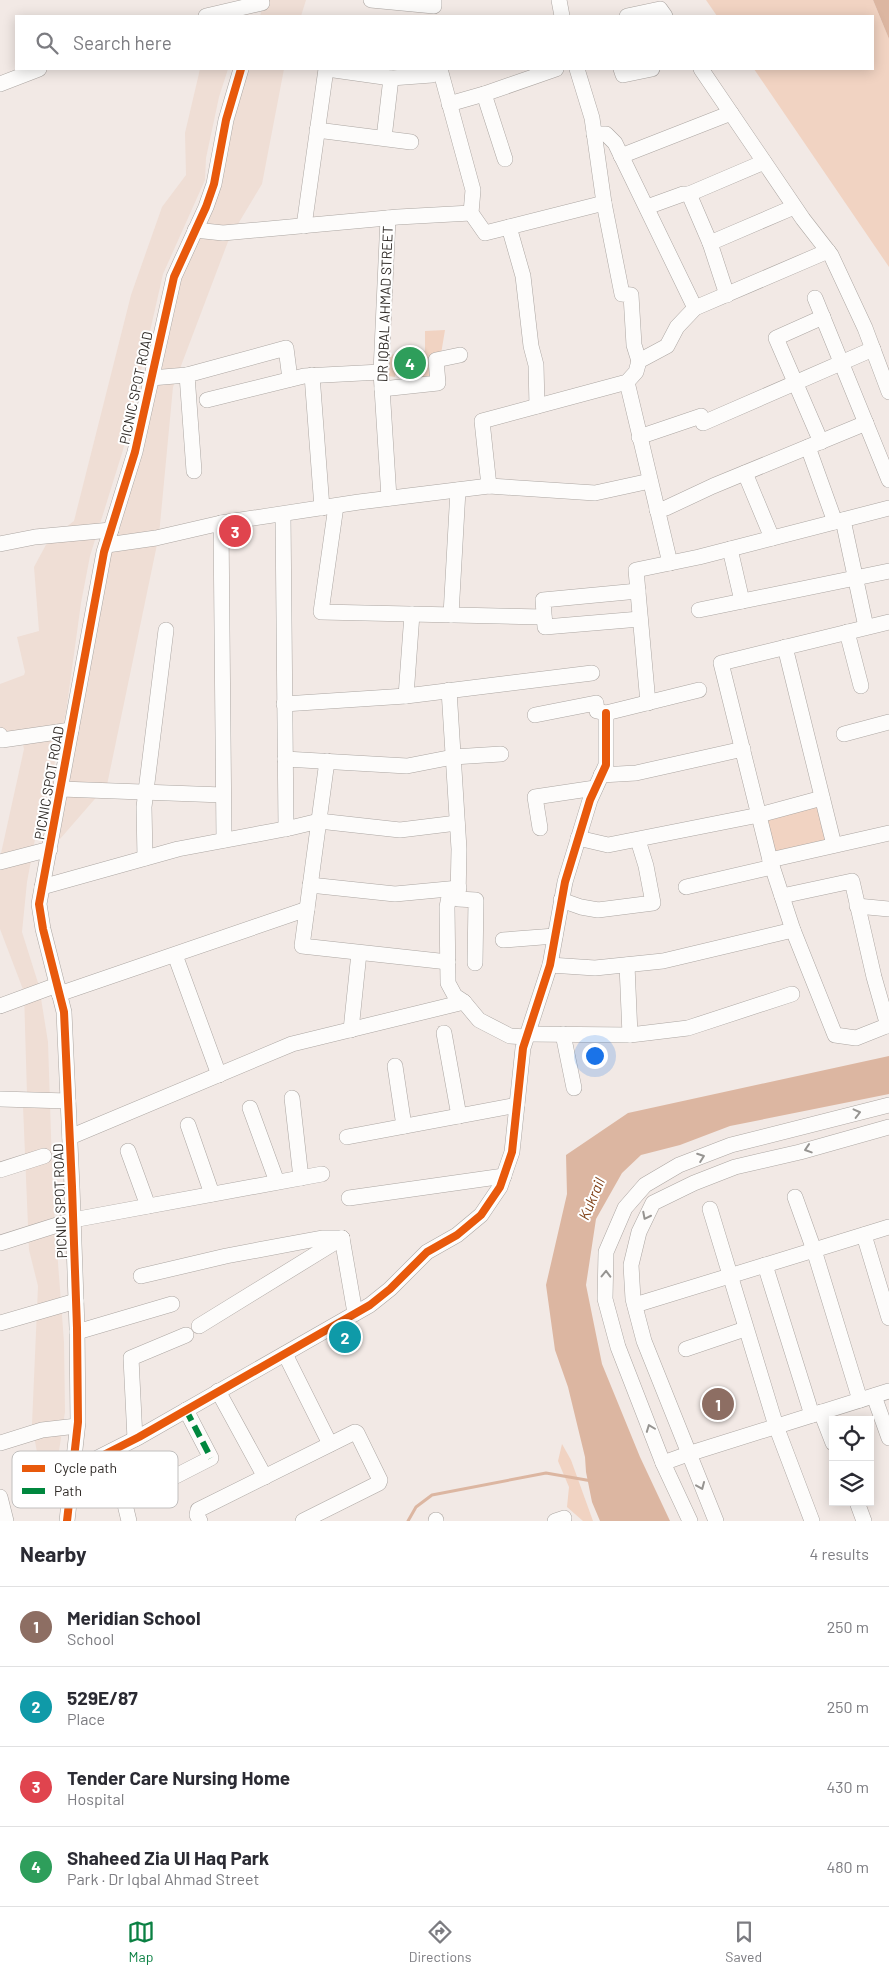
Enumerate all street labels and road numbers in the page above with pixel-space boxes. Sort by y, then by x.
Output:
street label: DR IQBAL AHMAD STREET [373,226,396,382]
street label: PICNIC SPOT ROAD [115,330,156,446]
street label: PICNIC SPOT ROAD [30,725,67,841]
street label: PICNIC SPOT ROAD [49,1143,70,1259]

